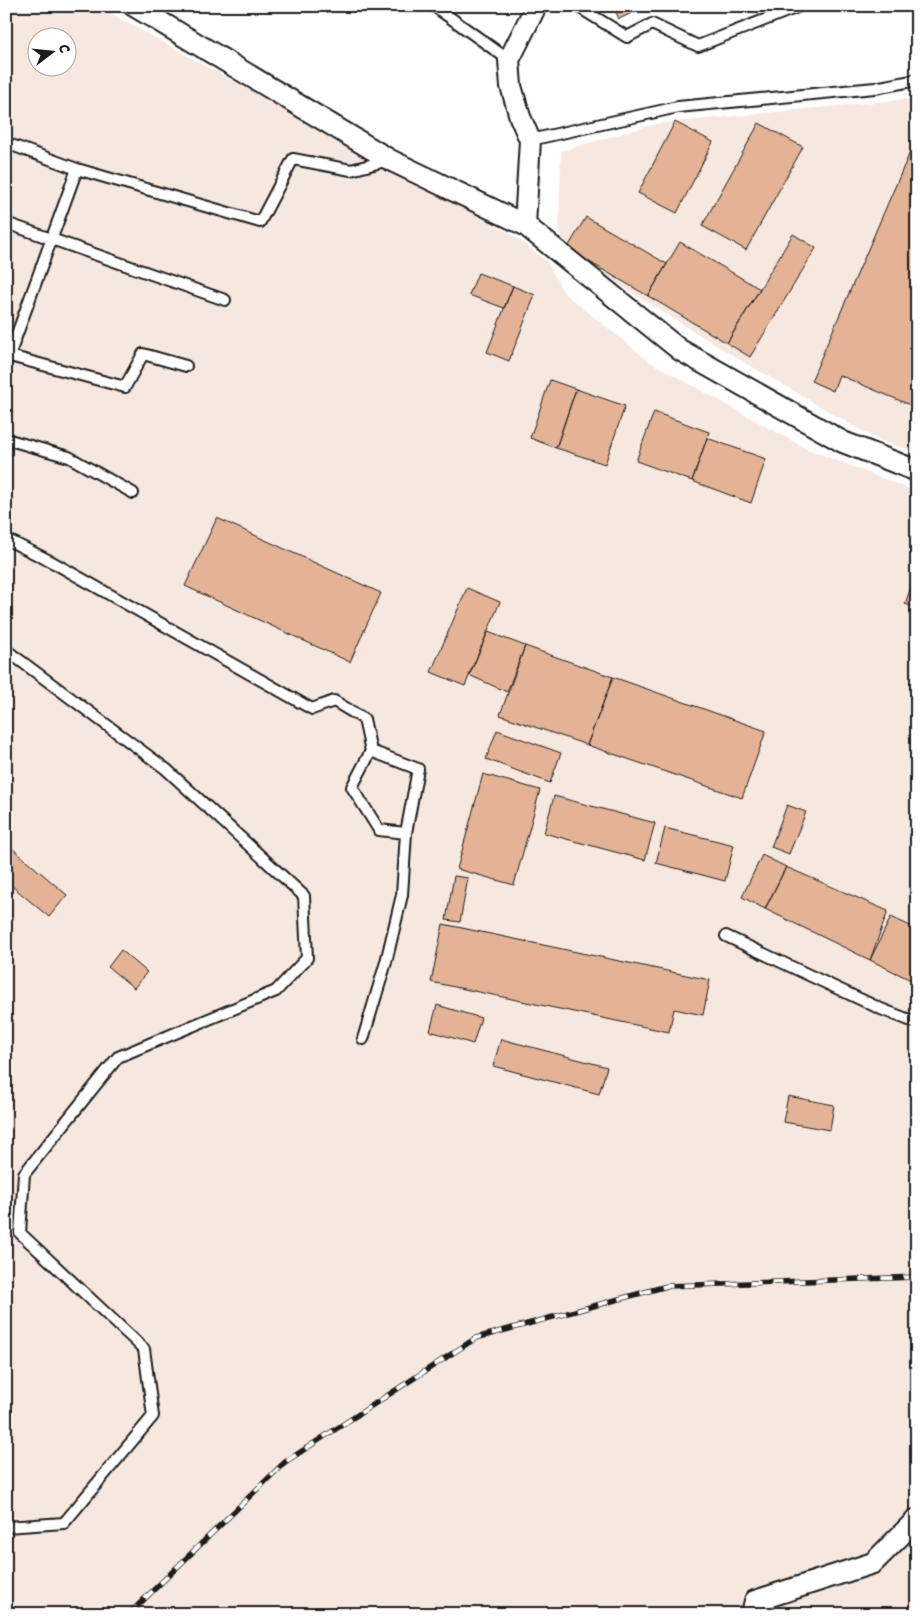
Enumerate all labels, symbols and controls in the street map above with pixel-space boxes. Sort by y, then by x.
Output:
north arrow [28,28,78,78]
text: С [55,42,74,55]

